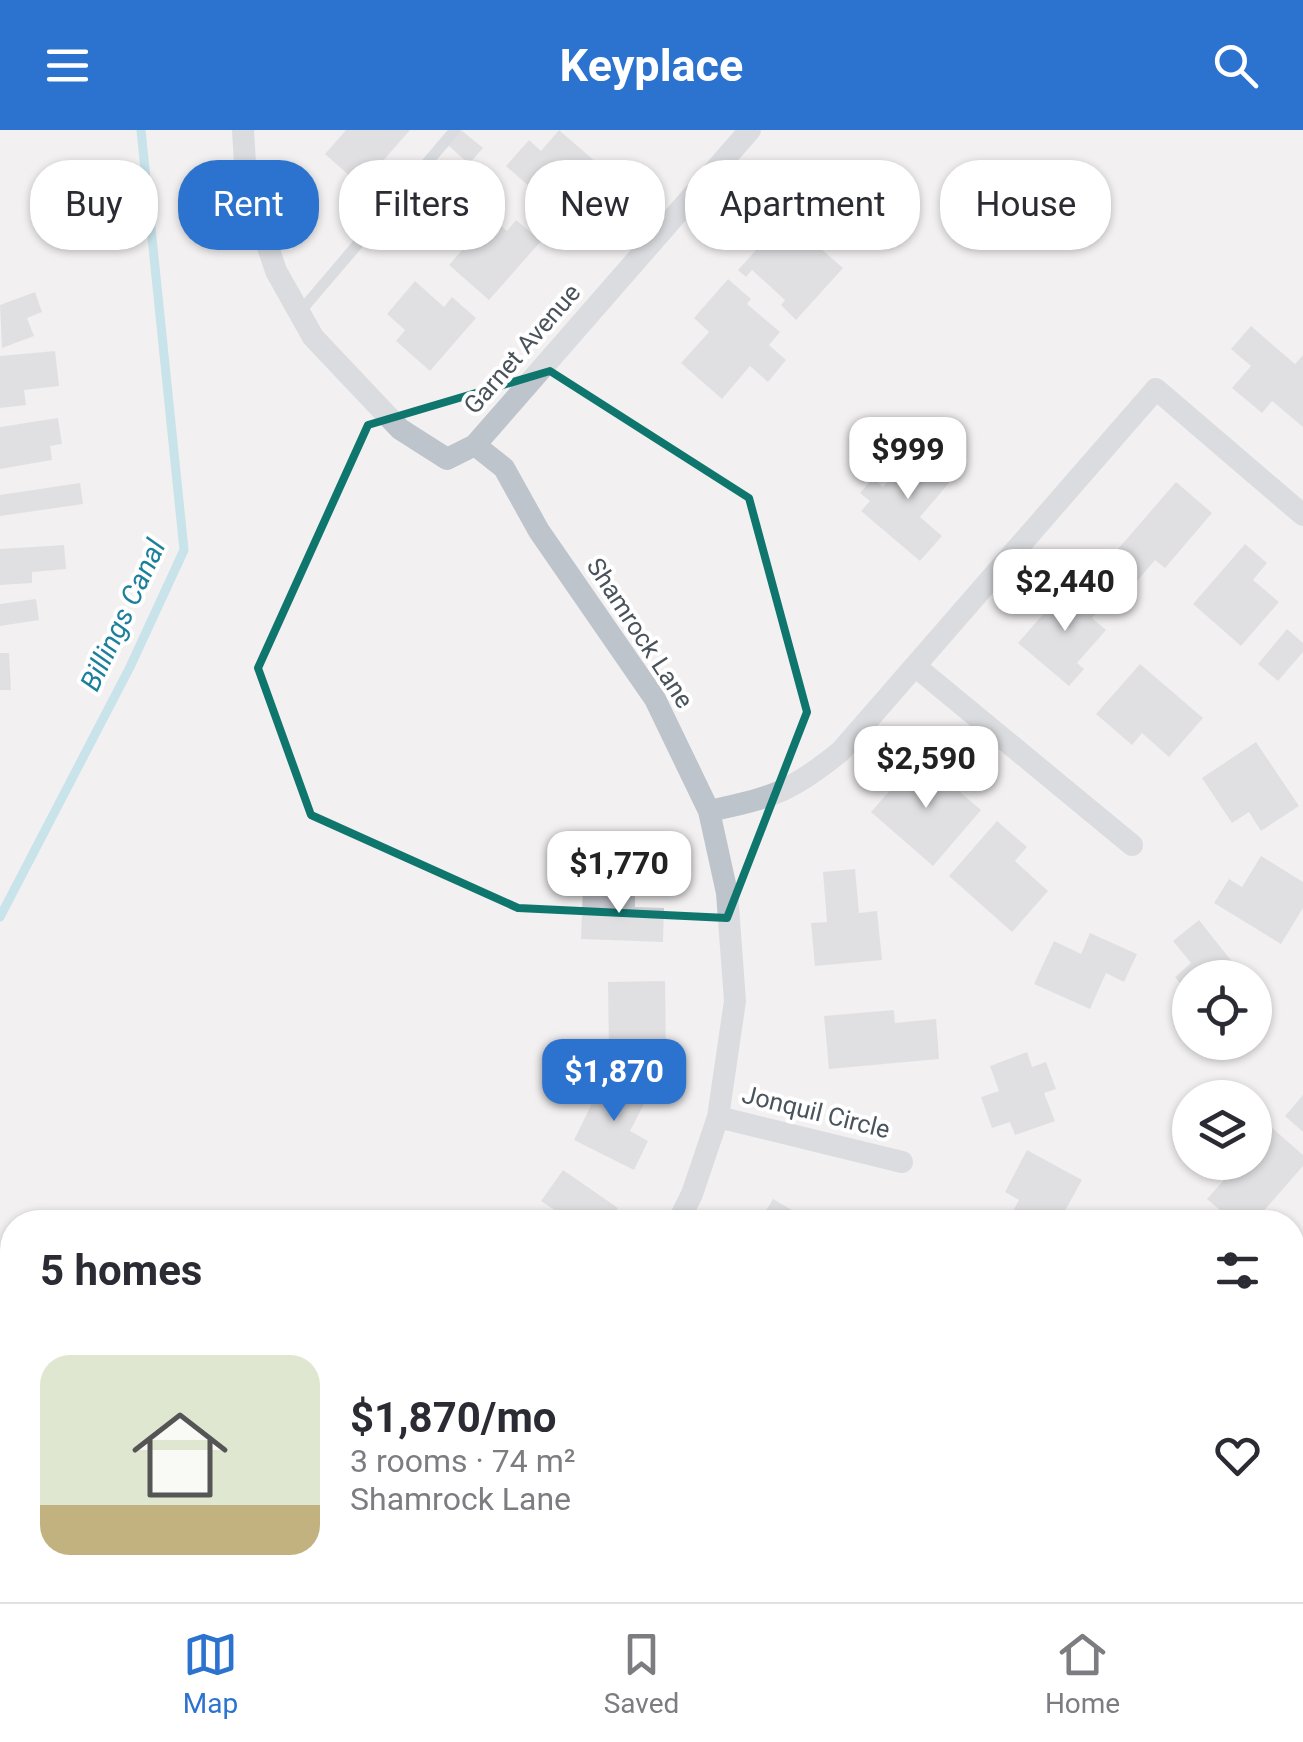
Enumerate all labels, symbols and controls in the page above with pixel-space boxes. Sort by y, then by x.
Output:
icon: menu [40,38,95,93]
icon: search [1208,38,1263,93]
text: Keyplace [560,39,743,92]
chip: Buy [30,160,158,250]
chip: Rent [178,160,319,250]
chip: Filters [339,160,505,250]
chip: New [525,160,665,250]
chip: Apartment [685,160,920,250]
chip: House [940,160,1111,250]
street label: Garnet Avenue [458,278,586,420]
pin: $999 [849,417,967,502]
text: $999 [871,430,945,468]
water label: Billings Canal [74,534,173,696]
pin: $2,440 [984,549,1146,634]
street label: Shamrock Lane [581,553,699,713]
text: $2,440 [1015,562,1115,600]
pin: $2,590 [845,726,1007,811]
text: $2,590 [876,739,976,777]
pin: $1,770 [538,831,700,916]
text: $1,770 [569,844,669,882]
map controls [1172,960,1272,1180]
button: locate [1172,960,1272,1060]
pin: $1,870 [533,1039,695,1124]
text: $1,870 [564,1052,664,1090]
street label: Jonquil Circle [739,1080,893,1144]
button: layers [1172,1080,1272,1180]
icon: filters [1210,1243,1265,1298]
text: 5 homes [40,1246,202,1295]
text: $1,870/mo [350,1393,557,1442]
icon: home [120,1395,240,1515]
icon: heart [1210,1428,1265,1483]
text: 3 rooms · 74 m² [350,1442,575,1480]
text: Shamrock Lane [350,1480,571,1518]
tab: Map [183,1627,238,1720]
tab: Saved [604,1627,679,1720]
tab: Home [1045,1627,1120,1720]

